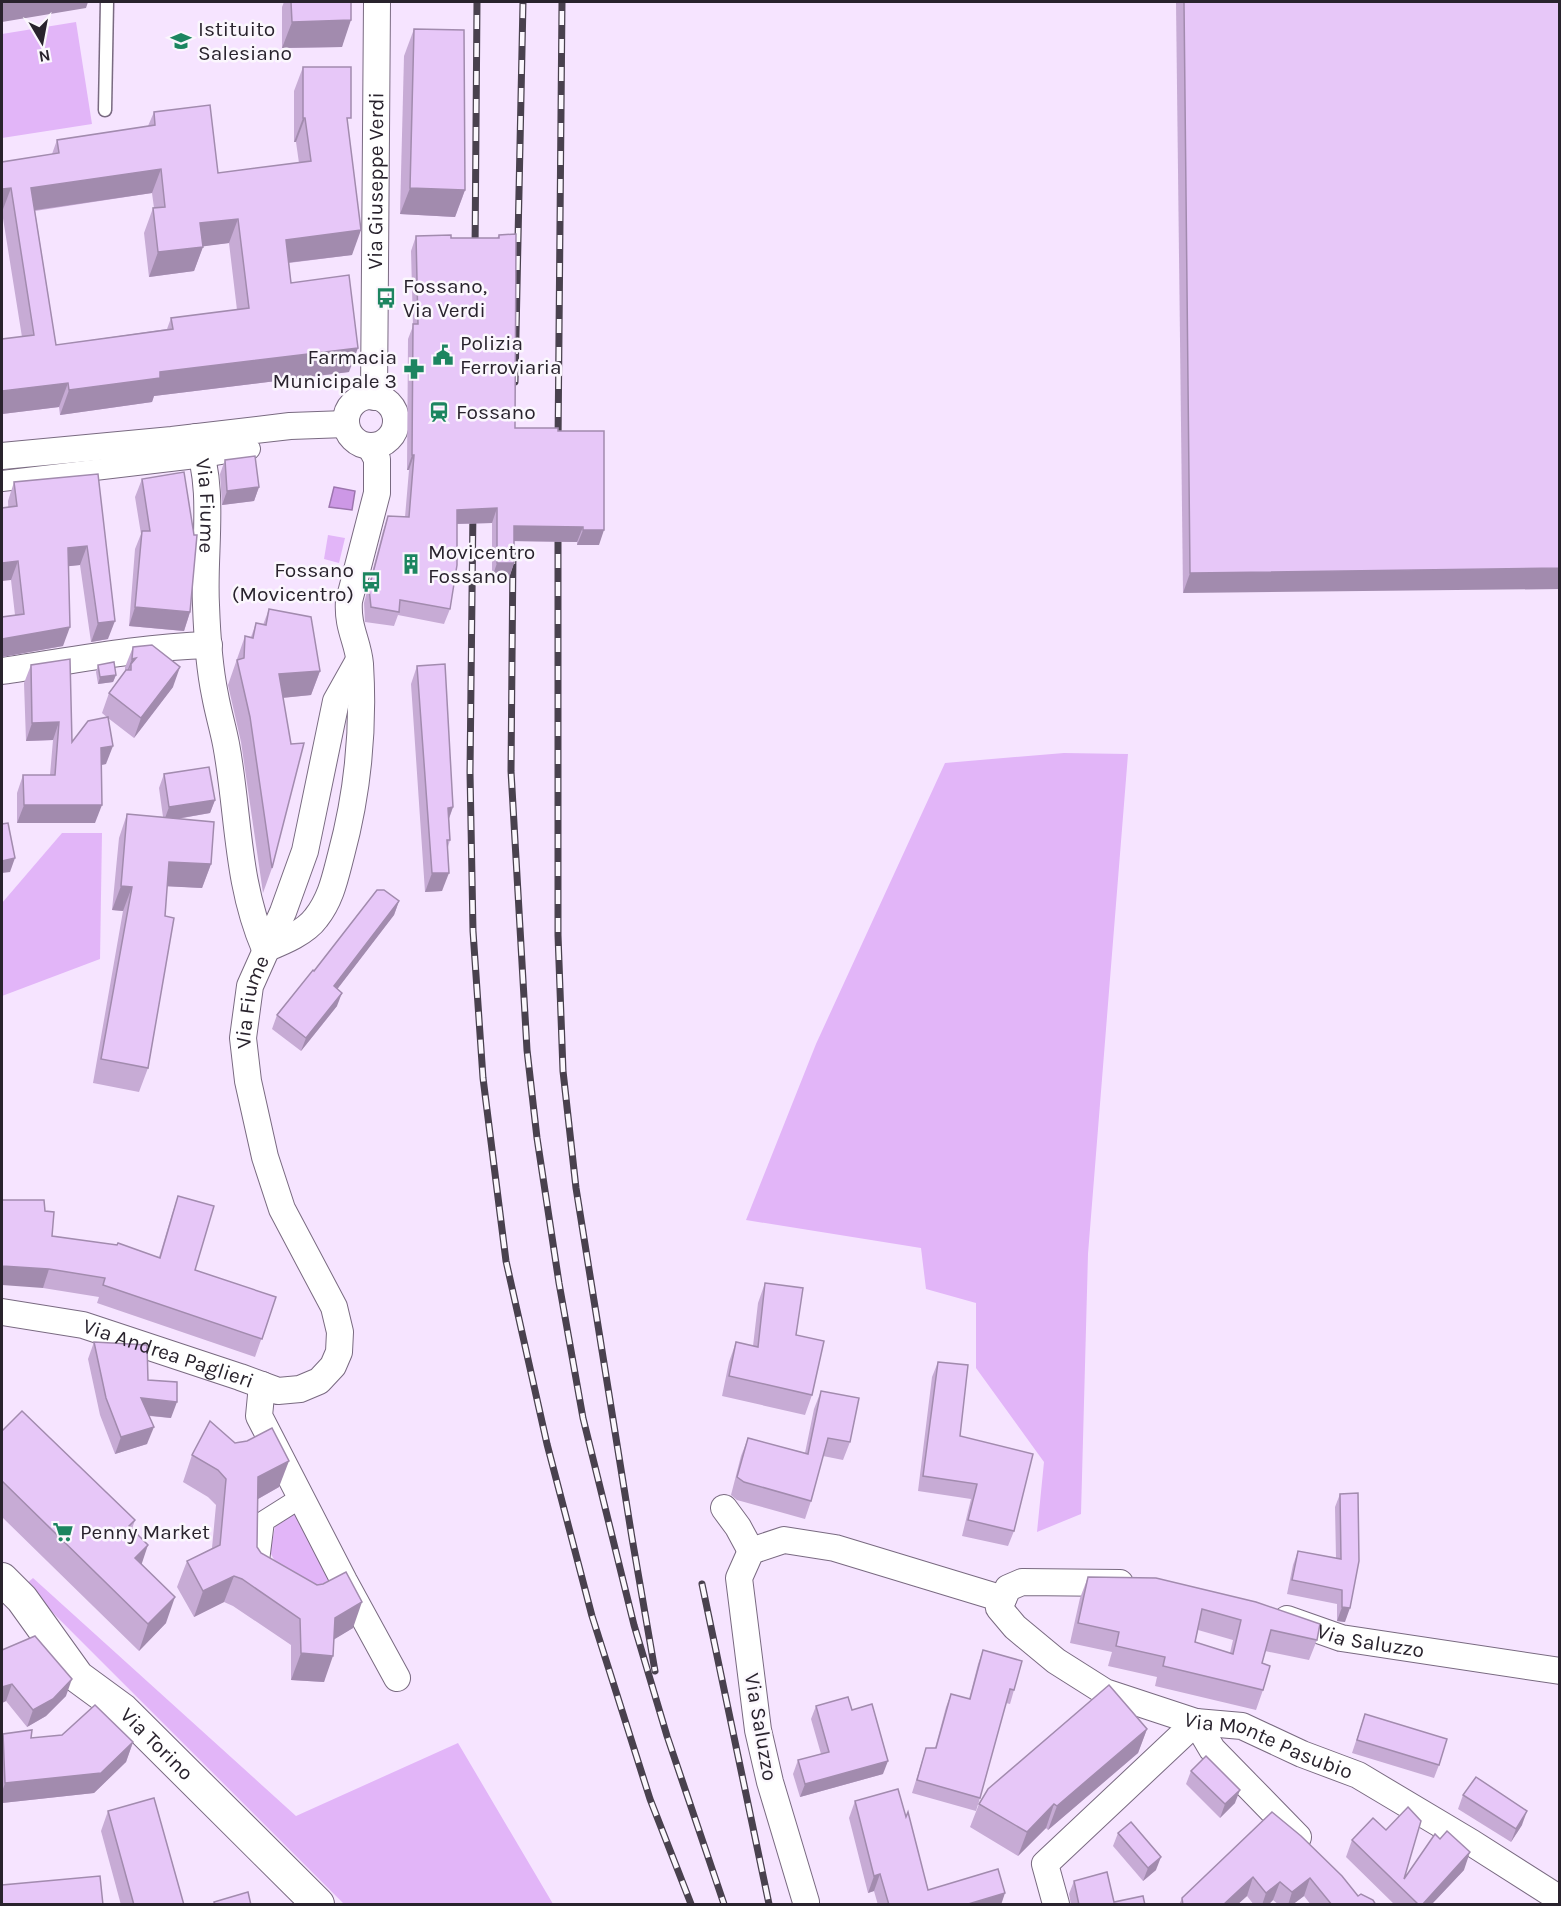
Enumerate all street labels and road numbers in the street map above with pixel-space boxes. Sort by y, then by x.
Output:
street label: Via Giuseppe Verdi [363,92,388,270]
street label: Via Fiume [191,456,219,554]
street label: Via Fiume [231,952,274,1050]
street label: Via Andrea Paglieri [80,1314,257,1393]
street label: Via Saluzzo [1314,1618,1426,1662]
street label: Via Saluzzo [740,1671,782,1783]
street label: Via Torino [116,1702,198,1785]
street label: Via Monte Pasubio [1181,1707,1356,1784]

